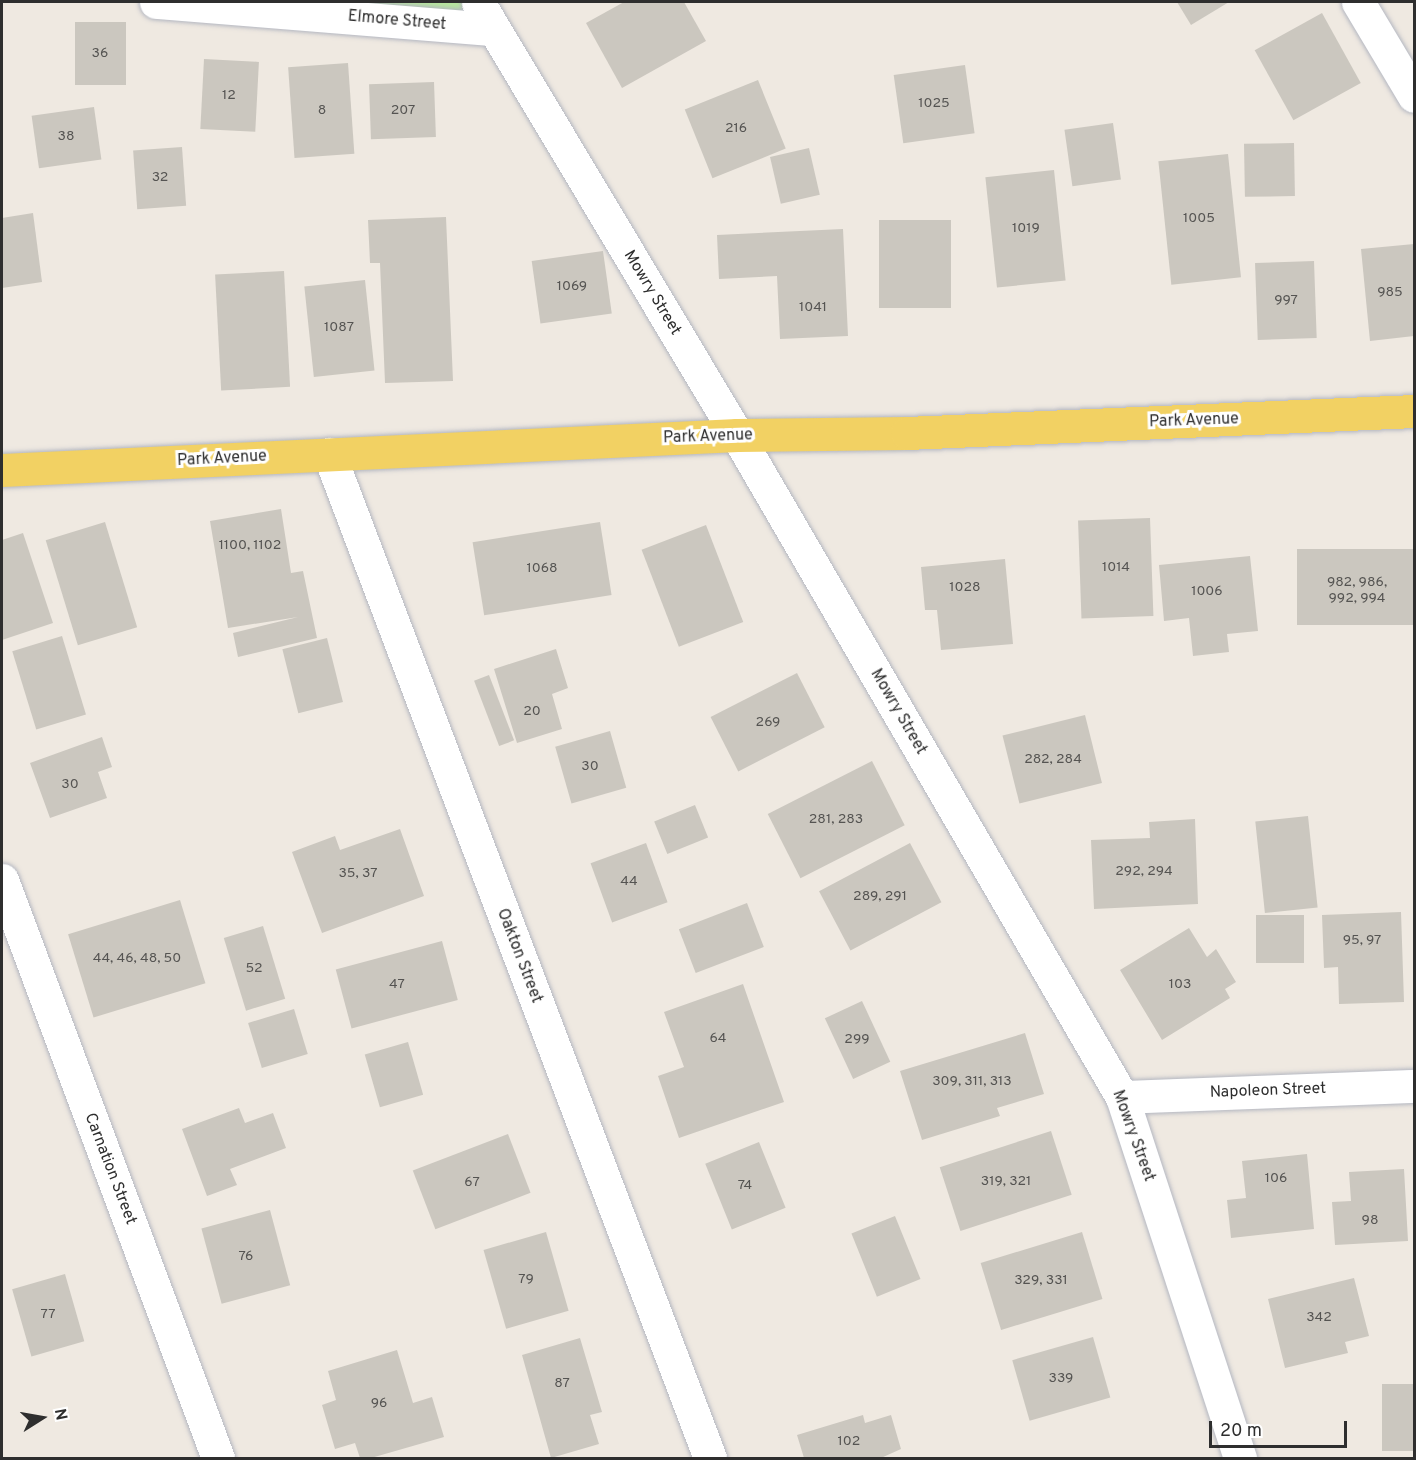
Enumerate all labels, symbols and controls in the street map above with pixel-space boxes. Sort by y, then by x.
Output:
street label: Elmore Street [347,7,447,35]
house number: 36 [92,46,108,62]
house number: 12 [222,88,236,104]
house number: 1025 [918,96,950,112]
house number: 8 [318,103,326,119]
house number: 207 [391,103,415,119]
house number: 216 [725,121,747,137]
house number: 38 [58,129,74,145]
house number: 32 [152,170,168,186]
house number: 1005 [1183,211,1215,227]
house number: 1019 [1012,221,1040,237]
street label: Mowry Street [619,247,685,339]
house number: 1069 [557,279,587,295]
house number: 985 [1377,285,1403,301]
house number: 997 [1274,293,1298,309]
house number: 1041 [799,300,827,316]
house number: 1087 [324,320,354,336]
street label: Park Avenue [1149,410,1239,432]
street label: Park Avenue [663,426,753,448]
street label: Park Avenue [176,447,268,471]
house number: 1100, 1102 [219,538,281,554]
house number: 1014 [1102,560,1130,576]
house number: 1068 [526,561,558,577]
house number: 982, 986, 992, 994 [1327,575,1387,608]
house number: 1028 [949,580,981,596]
house number: 1006 [1191,584,1223,600]
street label: Mowry Street [866,666,930,758]
house number: 20 [523,704,541,720]
house number: 269 [756,715,780,731]
house number: 282, 284 [1024,752,1082,768]
house number: 30 [581,759,599,775]
house number: 30 [61,777,79,793]
house number: 281, 283 [809,812,863,828]
house number: 292, 294 [1115,864,1173,880]
house number: 35, 37 [338,866,378,882]
house number: 44 [620,874,638,890]
house number: 289, 291 [853,889,907,905]
street label: Oakton Street [492,906,546,1006]
house number: 95, 97 [1343,933,1381,949]
house number: 44, 46, 48, 50 [93,951,181,967]
house number: 52 [245,961,263,977]
house number: 47 [389,977,405,993]
house number: 103 [1169,977,1191,993]
house number: 64 [709,1031,727,1047]
house number: 299 [844,1032,870,1048]
house number: 309, 311, 313 [932,1074,1012,1090]
street label: Napoleon Street [1209,1079,1327,1103]
street label: Mowry Street [1108,1088,1158,1184]
street label: Carnation Street [80,1111,140,1227]
house number: 106 [1265,1171,1287,1187]
house number: 319, 321 [981,1174,1031,1190]
house number: 67 [464,1175,480,1191]
house number: 74 [738,1178,752,1194]
house number: 98 [1362,1213,1378,1229]
house number: 76 [239,1249,253,1265]
house number: 79 [518,1272,534,1288]
house number: 329, 331 [1014,1273,1068,1289]
house number: 77 [40,1307,56,1323]
house number: 342 [1306,1310,1332,1326]
house number: 339 [1049,1371,1073,1387]
house number: 87 [554,1376,570,1392]
north arrow [12,1388,72,1448]
house number: 96 [371,1396,387,1412]
text: N [49,1407,71,1422]
scale bar [1212,1409,1350,1447]
text: 20 m [1220,1420,1262,1443]
house number: 102 [838,1434,860,1450]

